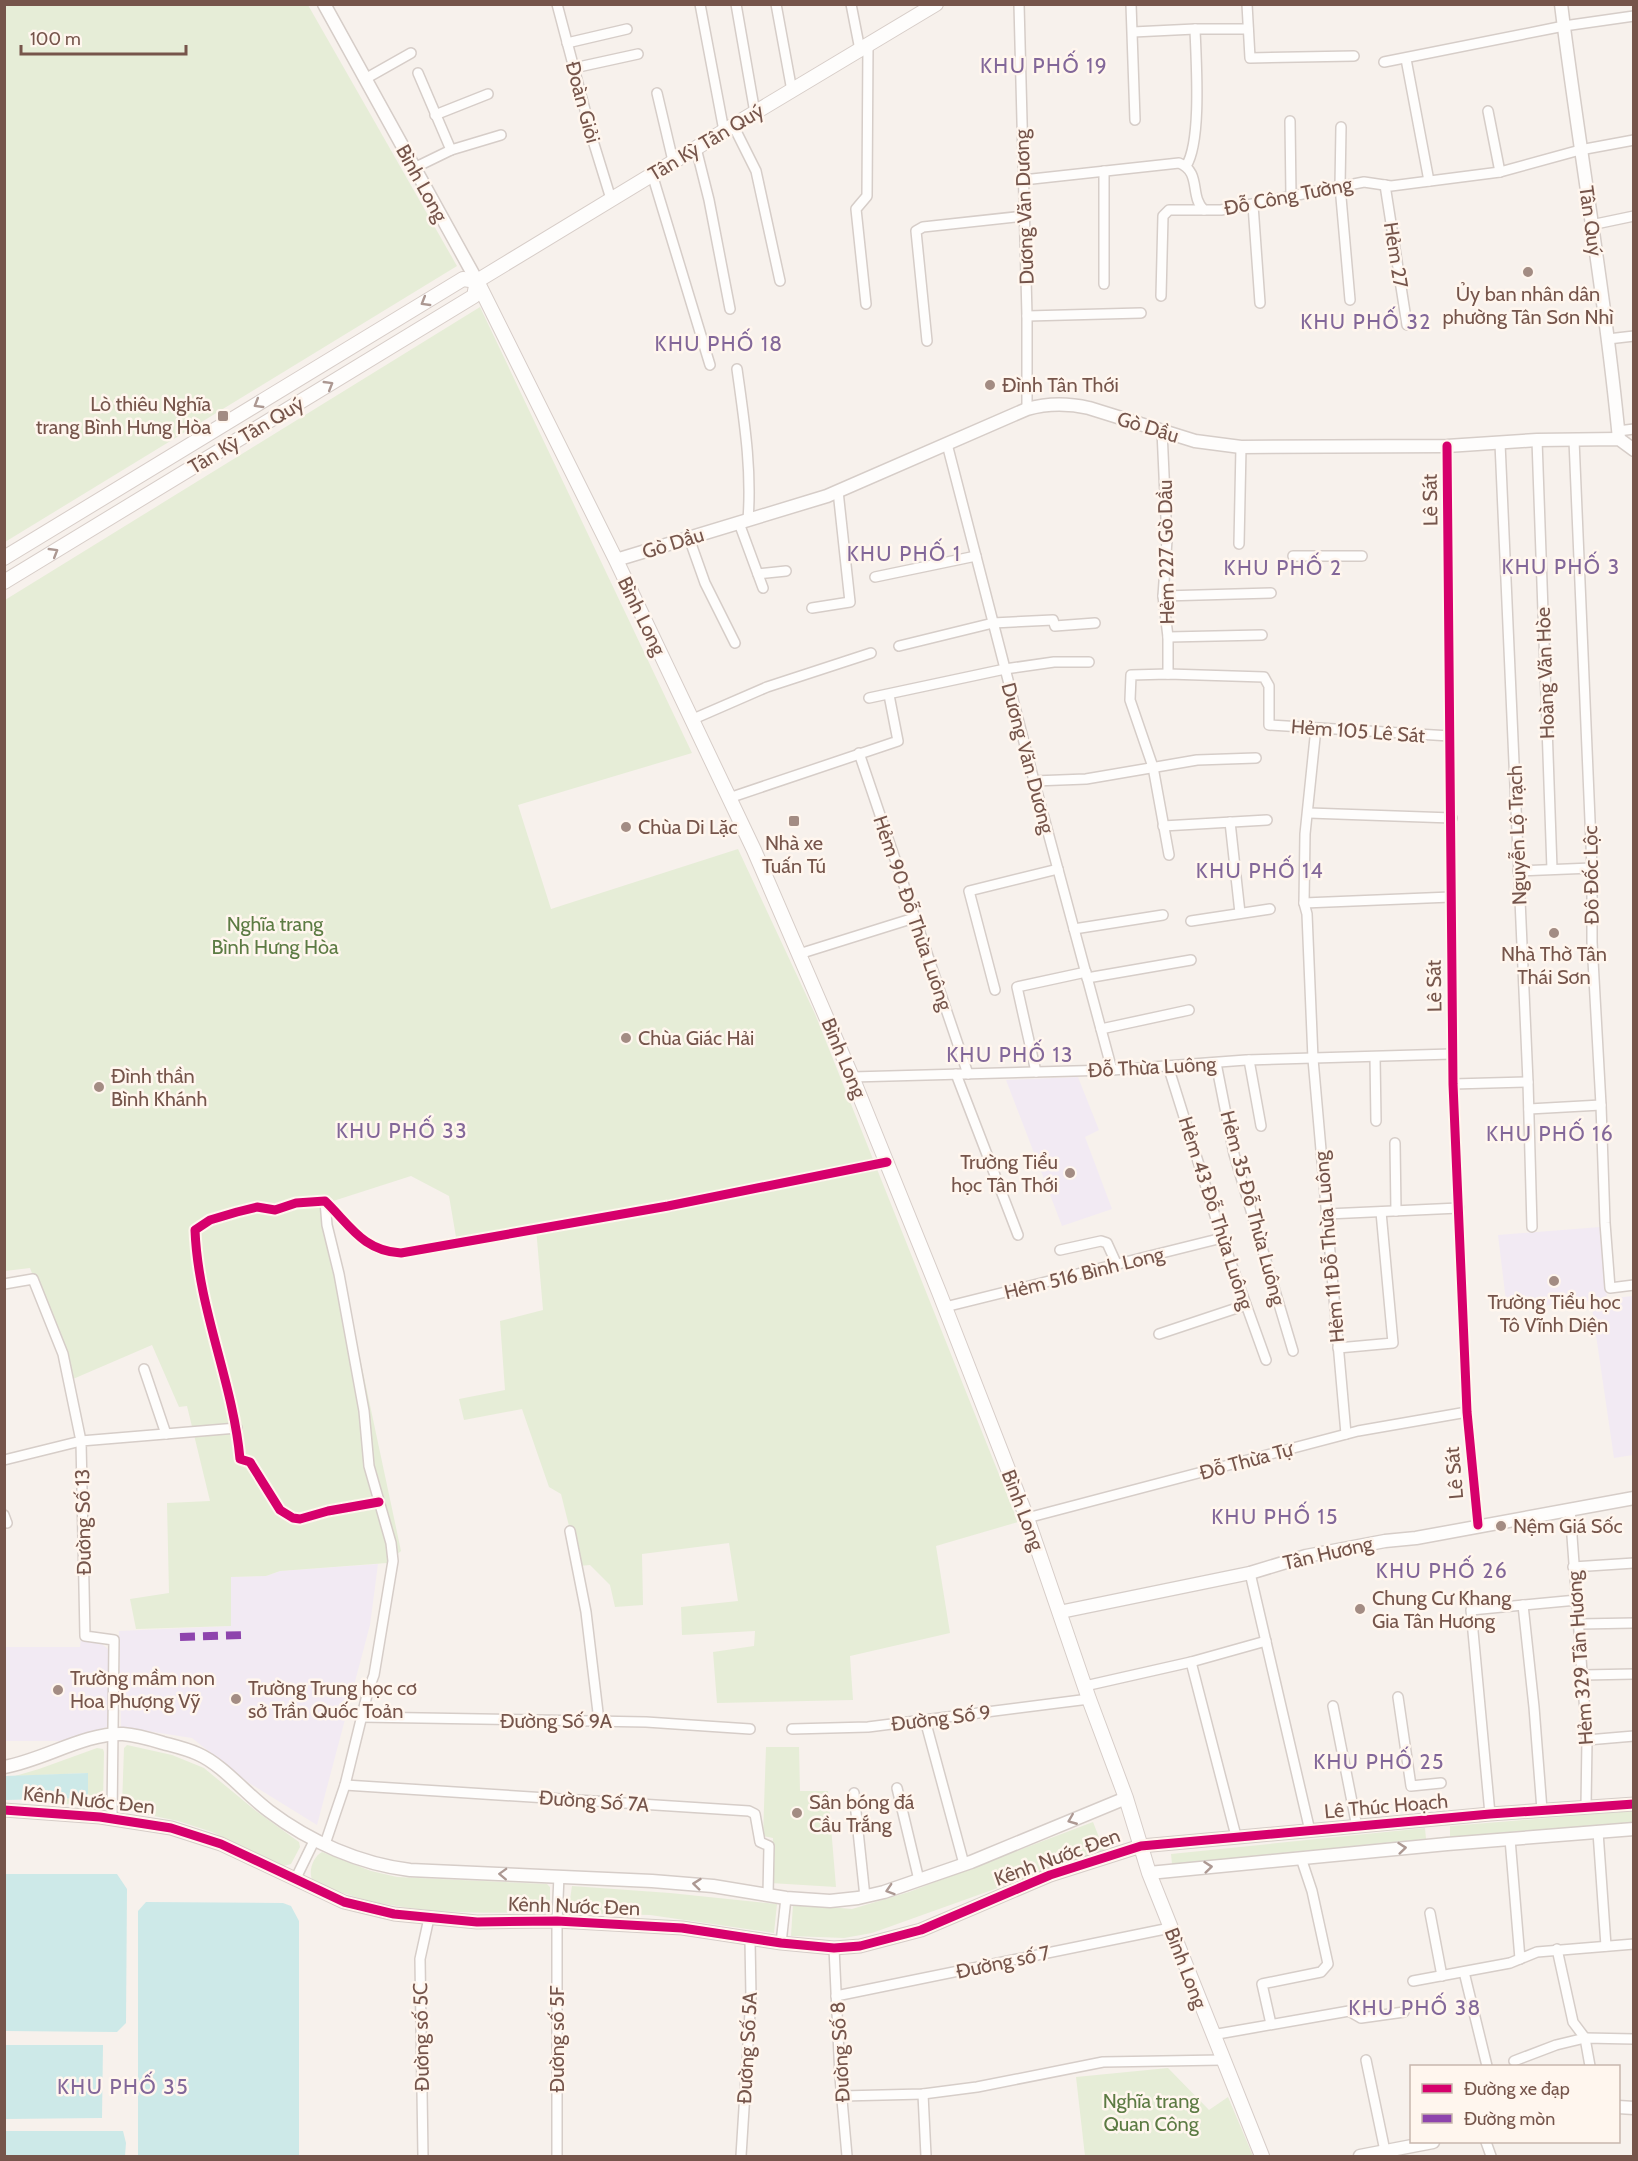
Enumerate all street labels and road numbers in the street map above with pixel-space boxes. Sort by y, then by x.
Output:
street label: Đoàn Giỏi [561,58,605,146]
street label: Tân Kỳ Tân Quý [644,98,768,186]
street label: Dương Văn Dương [1009,128,1039,285]
street label: Bình Long [391,140,453,227]
street label: Đỗ Công Tường [1222,172,1355,220]
street label: Tân Quý [1574,184,1608,258]
street label: Hẻm 27 [1379,220,1413,290]
street label: Tân Kỳ Tân Quý [184,391,308,479]
street label: Gò Dầu [1114,406,1182,448]
street label: Lê Sát [1418,473,1442,526]
street label: Hẻm 227 Gò Dầu [1153,479,1179,625]
street label: Gò Dầu [639,522,707,564]
street label: Bình Long [613,573,672,660]
street label: Hoàng Văn Hòe [1531,607,1559,739]
street label: Dương Văn Dương [996,680,1060,837]
street label: Hẻm 105 Lê Sát [1290,714,1426,748]
street label: Nguyễn Lộ Trạch [1503,765,1531,905]
street label: Hẻm 90 Đỗ Thừa Luông [868,812,958,1015]
street label: Đô Đốc Lộc [1578,825,1604,925]
street label: Lê Sát [1422,959,1446,1012]
street label: Bình Long [816,1014,872,1103]
street label: Đỗ Thừa Luông [1087,1052,1218,1082]
street label: Hẻm 35 Đỗ Thừa Luông [1215,1108,1291,1309]
street label: Hẻm 43 Đỗ Thừa Luông [1173,1113,1259,1314]
street label: Hẻm 11 Đỗ Thừa Luông [1309,1149,1349,1344]
street label: Hẻm 516 Bình Long [1002,1241,1167,1304]
street label: Đỗ Thừa Tự [1197,1437,1297,1485]
street label: Lê Sát [1440,1446,1468,1500]
street label: Bình Long [997,1466,1050,1555]
street label: Đường Số 13 [70,1469,96,1575]
street label: Tân Hương [1281,1531,1376,1575]
street label: Hẻm 329 Tân Hương [1562,1569,1598,1746]
street label: Đường Số 9 [890,1700,992,1736]
street label: Đường Số 9A [500,1709,613,1733]
street label: Kênh Nước Đen [22,1781,156,1819]
street label: Đường Số 7A [538,1785,651,1817]
street label: Lê Thúc Hoạch [1323,1789,1449,1823]
street label: Kênh Nước Đen [991,1823,1123,1891]
street label: Kênh Nước Đen [507,1892,641,1920]
street label: Bình Long [1160,1924,1213,2013]
street label: Đường số 7 [954,1940,1052,1984]
street label: Đường số 5C [408,1982,434,2092]
street label: Đường số 5F [545,1985,569,2092]
street label: Đường Số 5A [732,1991,762,2105]
street label: Đường Số 8 [825,2001,855,2103]

